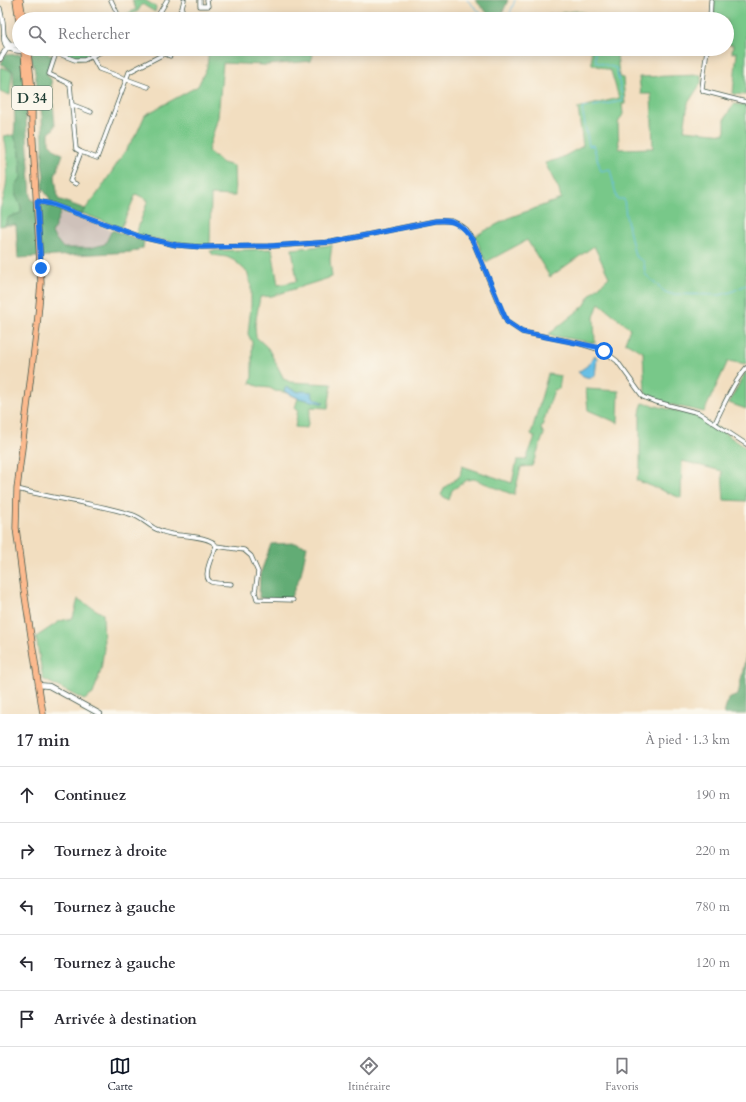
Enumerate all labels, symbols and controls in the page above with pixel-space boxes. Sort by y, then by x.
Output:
search box [12,12,734,56]
icon: search [26,23,48,45]
text: Rechercher [58,24,130,44]
road number: D 34 [12,86,52,110]
route end [32,259,50,277]
route start [595,342,613,360]
text: 17 min [16,729,70,752]
text: À pied · 1.3 km [646,731,730,749]
icon: ahead [16,784,38,806]
text: Continuez [54,785,126,805]
text: 190 m [696,786,730,804]
icon: right [16,840,38,862]
text: Tournez à droite [54,841,167,861]
text: 220 m [696,842,730,860]
icon: left [16,896,38,918]
text: Tournez à gauche [54,897,176,917]
text: 780 m [696,898,730,916]
icon: left [16,952,38,974]
text: Tournez à gauche [54,953,176,973]
text: 120 m [696,954,730,972]
icon: arrive [16,1008,38,1030]
text: Arrivée à destination [54,1009,197,1029]
tab: Carte [107,1055,133,1094]
tab: Itinéraire [348,1055,390,1094]
tab: Favoris [605,1055,639,1094]

